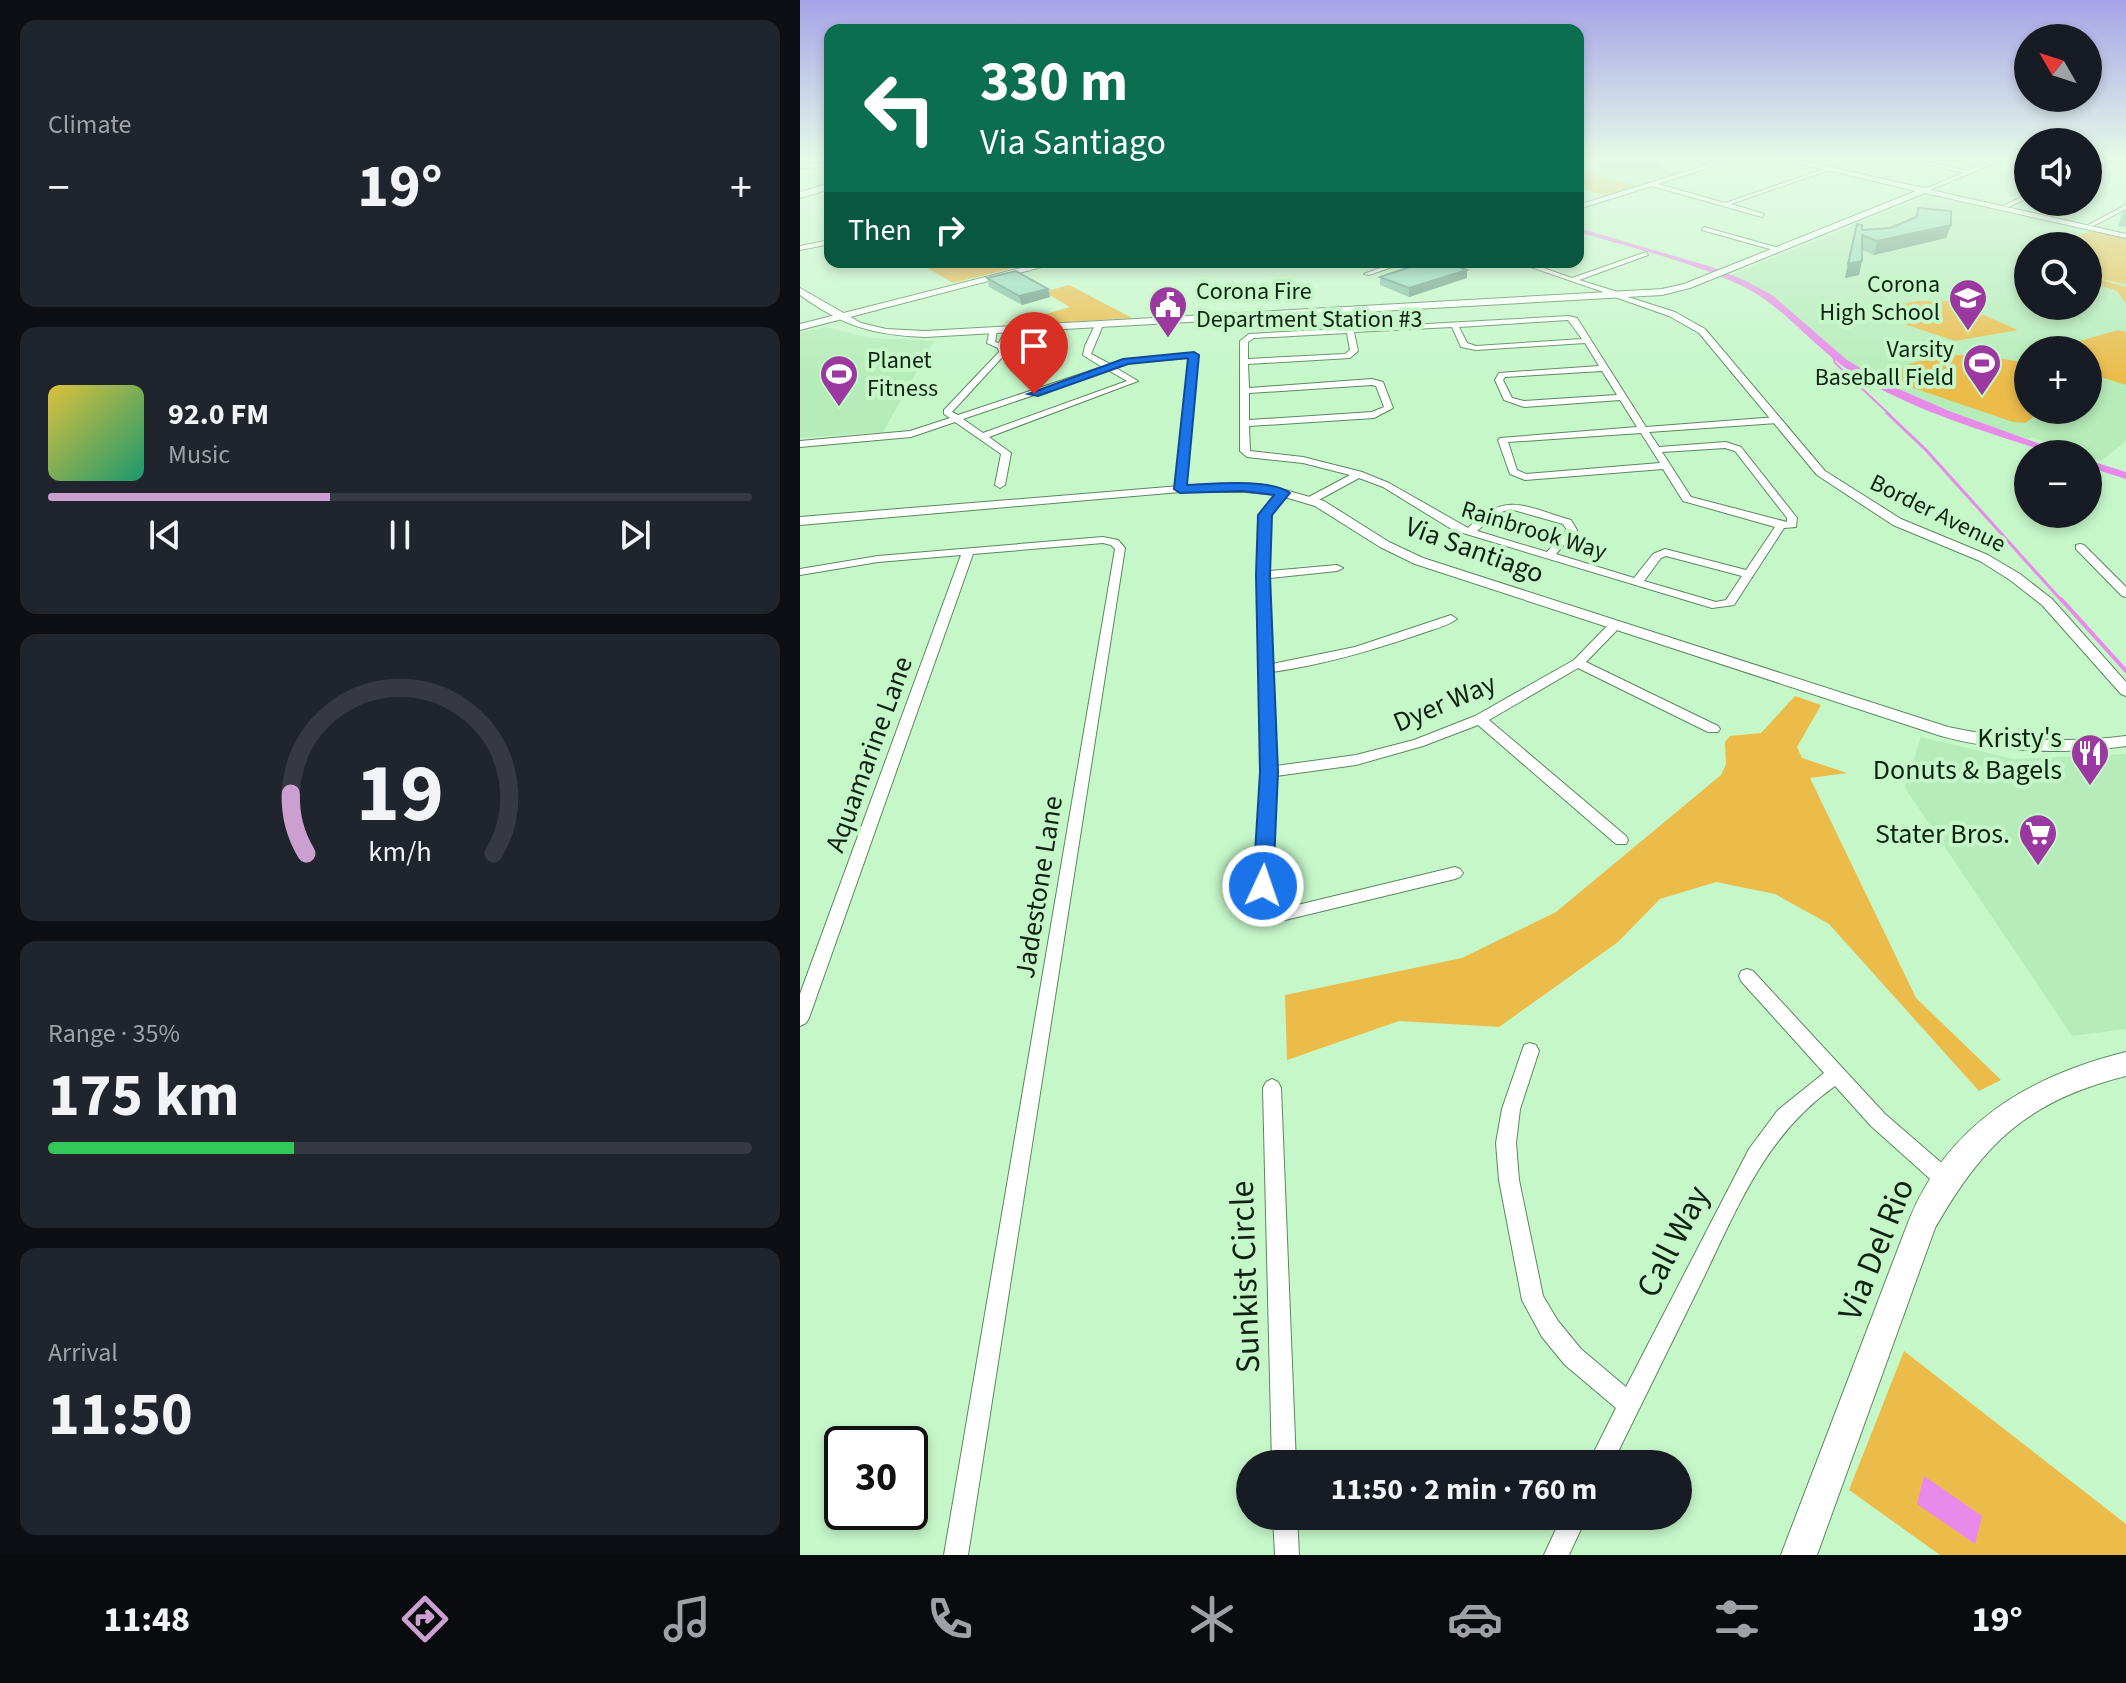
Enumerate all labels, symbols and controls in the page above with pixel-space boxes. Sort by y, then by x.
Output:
north arrow [2014,24,2102,112]
map controls [2014,24,2102,528]
text: 330 m [980,43,1128,122]
icon: left [848,56,952,160]
text: Climate [48,106,132,143]
text: Via Santiago [980,117,1166,168]
button: sound [2014,128,2102,216]
text: 19° [357,145,443,230]
text: − [48,157,70,220]
text: + [730,157,752,220]
icon: right [928,208,972,252]
text: Then [848,209,912,252]
button: search [2014,232,2102,320]
place label: Corona High School [1820,267,1940,330]
place label: Corona Fire Department Station #3 [1196,274,1422,337]
school or university icon: Corona High School [1947,277,1989,332]
public building icon: Corona Fire Department Station #3 [1147,284,1189,339]
pin [1000,312,1068,394]
icon: arrive [1012,324,1056,368]
place label: Varsity Baseball Field [1815,332,1954,395]
button: + [2014,336,2102,424]
sports icon: Varsity Baseball Field [1961,342,2003,397]
place label: Planet Fitness [867,343,938,406]
sports icon: Planet Fitness [818,353,860,408]
text: 92.0 FM [168,393,269,436]
text: Music [168,436,230,473]
button: − [2014,440,2102,528]
street label: Border Avenue [1864,465,2012,562]
street label: Rainbrook Way [1457,492,1611,569]
street label: Via Santiago [1400,506,1550,593]
icon: previous [143,513,187,557]
icon: pause [378,513,422,557]
icon: next [613,513,657,557]
street label: Aquamarine Lane [815,651,923,858]
street label: Dyer Way [1387,663,1502,742]
place label: Kristy's Donuts & Bagels [1873,718,2062,790]
restaurant icon: Kristy's Donuts & Bagels [2069,732,2111,787]
text: 19 [356,734,444,852]
street label: Jadestone Lane [1005,793,1073,981]
supermarket icon: Stater Bros. [2017,812,2059,867]
place label: Stater Bros. [1875,814,2010,854]
text: km/h [368,832,432,872]
position arrow [1221,844,1305,928]
text: Range · 35% [48,1015,180,1052]
text: 175 km [48,1054,239,1139]
street label: Via Del Rio [1826,1171,1927,1328]
street label: Call Way [1624,1177,1722,1306]
street label: Sunkist Circle [1218,1180,1273,1374]
text: Arrival [48,1334,118,1371]
text: 11:50 [48,1373,193,1458]
speed limit sign: 30 [824,1426,928,1530]
text: 11:50 · 2 min · 760 m [1331,1468,1597,1511]
icon: directions [397,1591,453,1647]
icon: music [659,1591,715,1647]
icon: phone [922,1591,978,1647]
icon: climate [1184,1591,1240,1647]
icon: car [1447,1591,1503,1647]
icon: filters [1709,1591,1765,1647]
text: 11:48 [103,1594,190,1645]
text: 19° [1972,1594,2023,1645]

